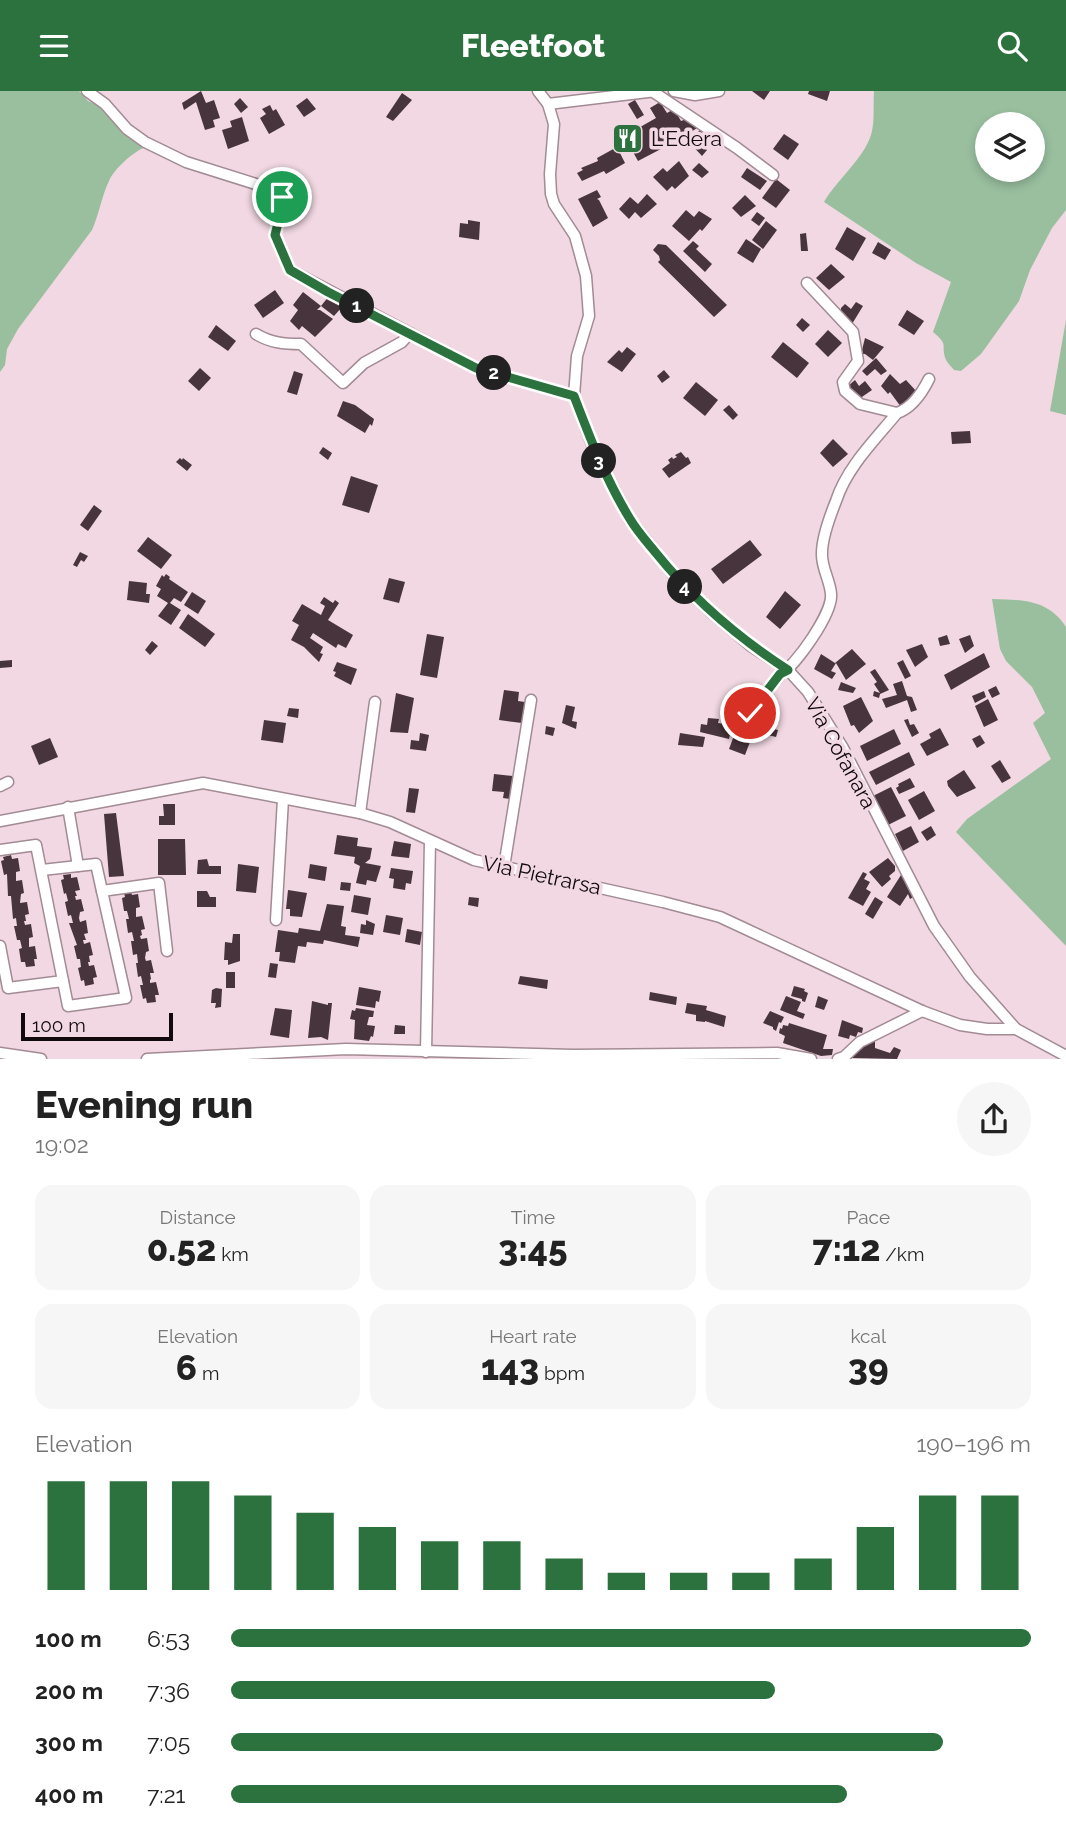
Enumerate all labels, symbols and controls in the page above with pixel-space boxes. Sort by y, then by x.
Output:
icon: menu [35,27,73,65]
text: Fleetfoot [461,27,605,64]
icon: search [993,27,1031,65]
map controls [975,112,1045,182]
button: layers [975,112,1045,182]
restaurant icon: L'Edera [611,121,645,155]
place label: L'Edera [651,126,722,151]
pin [252,167,312,227]
icon: arrive [263,178,301,216]
pin: 1 [340,289,374,323]
text: 1 [352,294,361,316]
pin: 2 [476,355,512,391]
text: 2 [488,361,499,383]
pin: 3 [582,443,616,479]
text: 3 [593,449,604,471]
pin: 4 [668,569,702,605]
text: 4 [679,575,690,597]
pin [720,683,780,743]
street label: Via Cofanara [800,693,882,813]
icon: check [731,694,769,732]
street label: Via Pietrarsa [481,850,603,900]
scale bar [21,1010,173,1042]
text: 100 m [32,1014,86,1036]
text: Evening run [35,1082,253,1127]
button: share [957,1082,1031,1156]
text: 19:02 [35,1131,89,1158]
text: Distance [160,1206,236,1228]
text: Time [511,1206,555,1228]
text: Pace [847,1206,890,1228]
text: 0.52 [147,1228,216,1269]
text: 3:45 [498,1228,568,1269]
text: 7:12 [812,1228,880,1269]
text: km [216,1243,249,1265]
text: /km [880,1243,924,1265]
text: Elevation [157,1325,238,1347]
text: Heart rate [489,1325,577,1347]
text: kcal [851,1325,886,1347]
text: 6 [176,1347,197,1388]
text: 143 [481,1347,539,1388]
text: 39 [848,1347,889,1388]
text: m [197,1362,219,1384]
text: bpm [539,1362,585,1384]
text: Elevation [35,1430,133,1457]
text: 190–196 m [916,1430,1031,1457]
text: 100 m [35,1625,102,1652]
text: 6:53 [147,1625,190,1652]
text: 200 m [35,1677,103,1704]
text: 7:36 [147,1677,190,1704]
text: 300 m [35,1729,103,1756]
text: 7:05 [147,1729,190,1756]
text: 400 m [35,1781,103,1808]
text: 7:21 [147,1781,185,1808]

